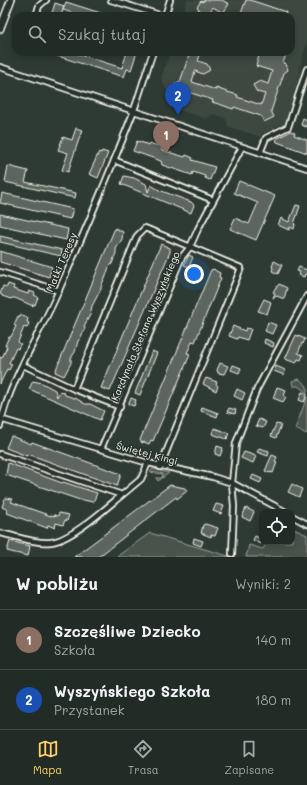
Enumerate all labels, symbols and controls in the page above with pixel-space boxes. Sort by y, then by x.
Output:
search box [12,12,295,56]
icon: search [26,23,48,45]
text: Szukaj tutaj [58,24,146,44]
pin: 2 [165,82,191,115]
pin: 1 [153,121,179,154]
street label: Matki Teresy [42,230,80,294]
street label: Kardynała Stefana Wyszyńskiego [107,249,183,403]
your location [184,264,204,284]
street label: Świętej Kingi [115,438,179,468]
map controls [259,509,295,545]
button: locate [259,509,295,545]
text: W pobliżu [16,572,98,594]
text: Wyniki: 2 [235,575,291,592]
text: Szczęśliwe Dziecko [54,621,201,641]
text: 1 [26,631,32,648]
text: 140 m [255,631,291,648]
text: Szkoła [54,641,95,658]
text: Wyszyńskiego Szkoła [54,681,210,701]
text: 2 [25,691,33,708]
text: 180 m [255,691,291,708]
text: Przystanek [54,701,125,718]
tab: Mapa [33,738,62,777]
tab: Trasa [128,738,159,777]
tab: Zapisane [225,738,274,777]

